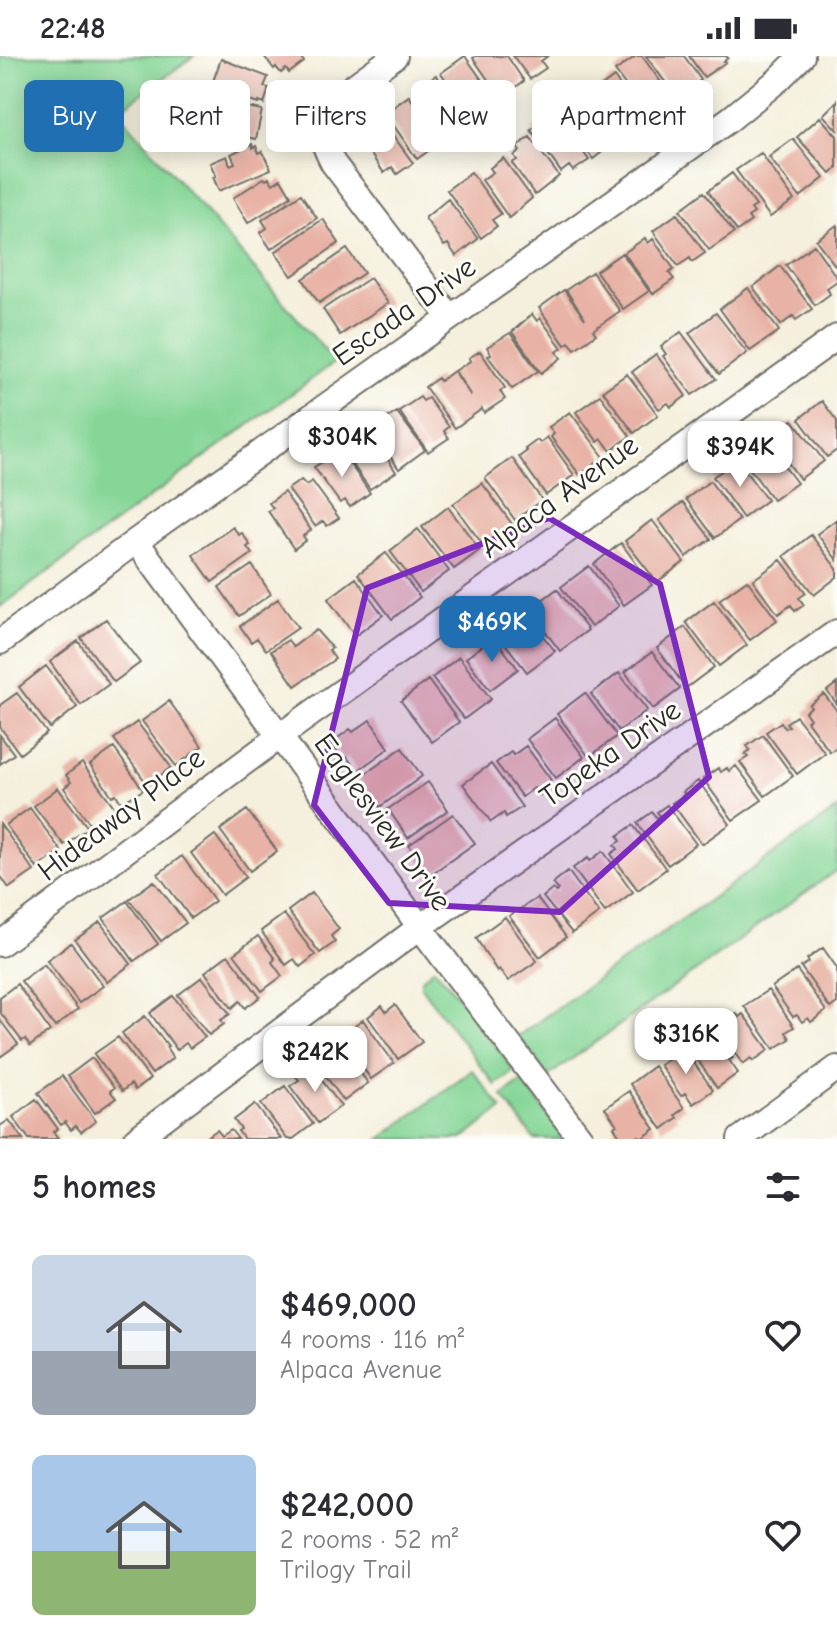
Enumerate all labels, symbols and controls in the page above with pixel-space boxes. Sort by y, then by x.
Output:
text: 22:48 [40,11,106,46]
chip: Buy [24,80,124,152]
chip: Rent [140,80,250,152]
chip: Filters [266,80,395,152]
chip: New [411,80,516,152]
chip: Apartment [532,80,713,152]
street label: Escada Drive [326,249,482,373]
pin: $304K [286,411,398,479]
pin: $394K [684,421,796,489]
text: $304K [307,422,377,452]
street label: Alpaca Avenue [473,427,645,565]
text: $394K [706,432,774,462]
pin: $469K [436,596,548,664]
text: $469K [457,607,527,637]
street label: Topeka Drive [533,692,687,815]
street label: Eaglesview Drive [307,727,459,918]
street label: Hideaway Place [31,740,212,888]
pin: $316K [630,1008,742,1076]
text: $316K [653,1019,719,1049]
pin: $242K [259,1026,371,1094]
text: $242K [281,1037,349,1067]
icon: filters [761,1165,805,1209]
text: 5 homes [32,1167,156,1207]
text: $469,000 [280,1285,417,1325]
icon: home [96,1287,192,1383]
icon: heart [761,1313,805,1357]
text: 4 rooms · 116 m² [280,1325,464,1355]
text: Alpaca Avenue [280,1355,442,1385]
text: $242,000 [280,1485,414,1525]
icon: home [96,1487,192,1583]
icon: heart [761,1513,805,1557]
text: 2 rooms · 52 m² [280,1525,458,1555]
text: Trilogy Trail [280,1555,412,1585]

